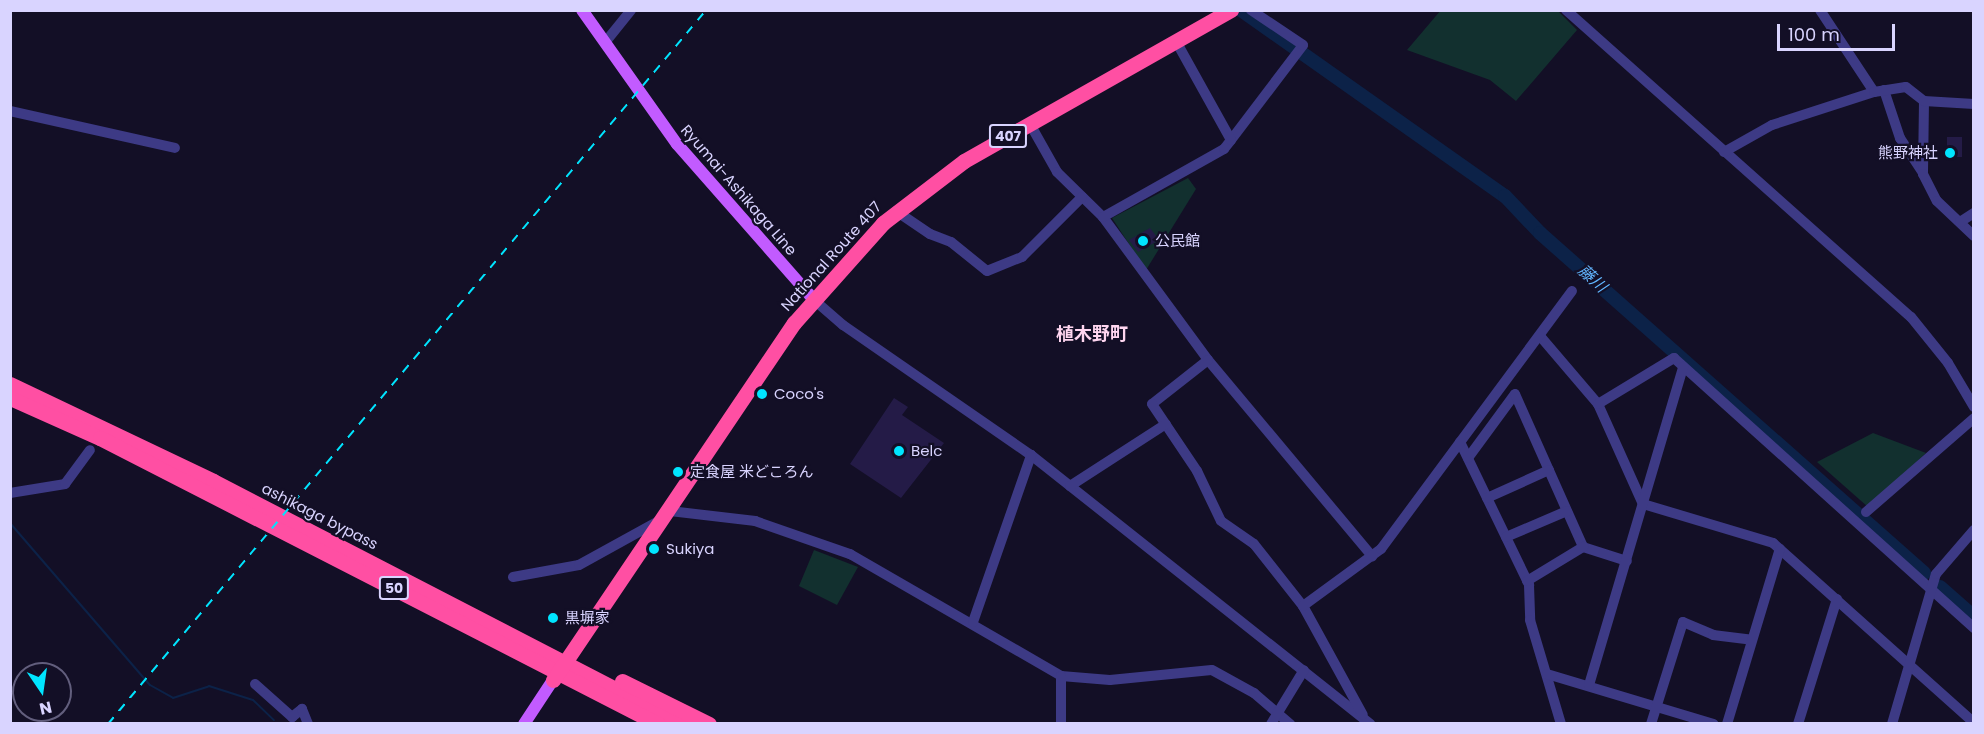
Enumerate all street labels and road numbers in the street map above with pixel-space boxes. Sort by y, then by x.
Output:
street label: Ryumai-Ashikaga Line [677,121,801,259]
road number: 407 [988,125,1028,147]
street label: National Route 407 [777,198,885,314]
street label: ashikaga bypass [259,479,381,553]
road number: 50 [378,577,410,599]

